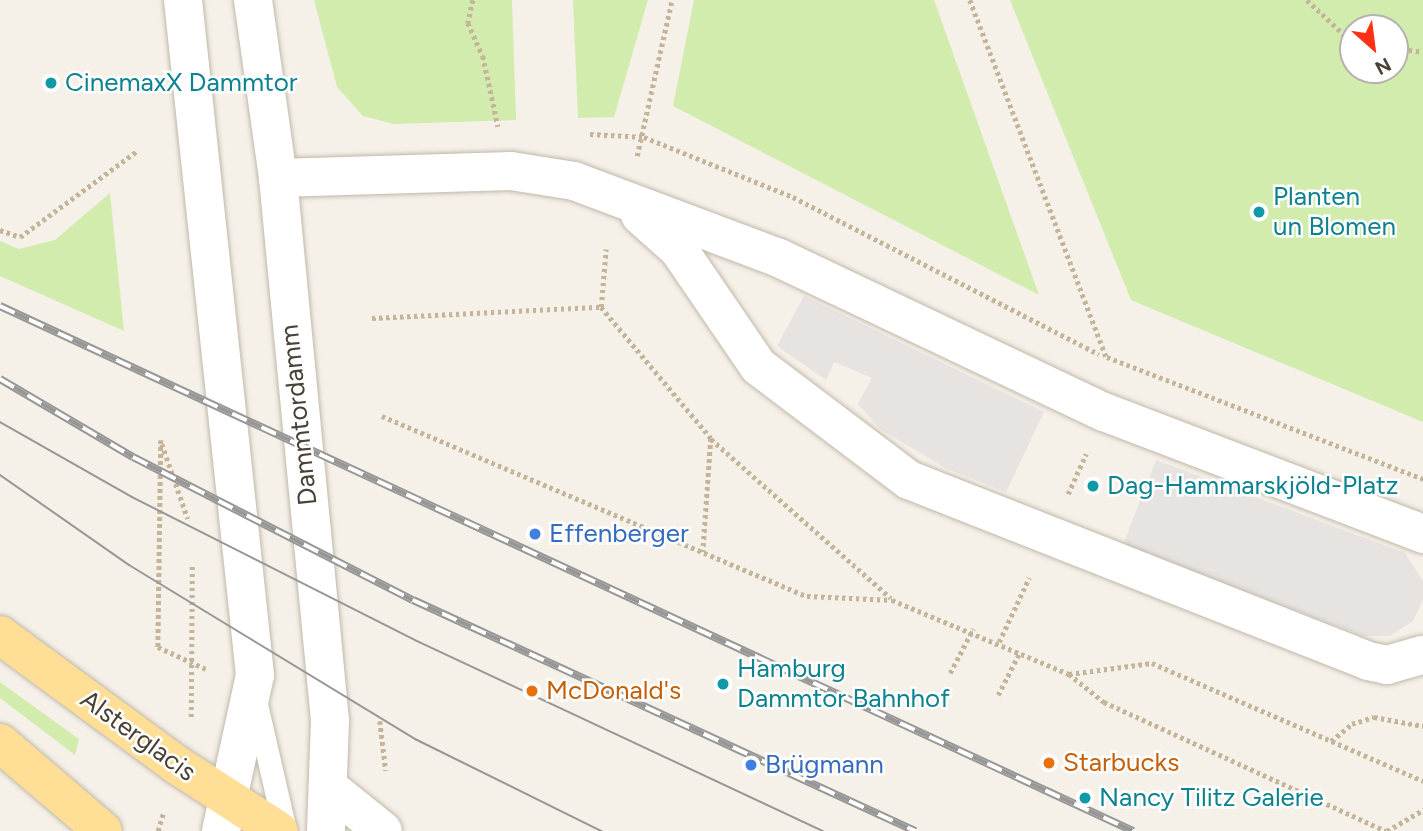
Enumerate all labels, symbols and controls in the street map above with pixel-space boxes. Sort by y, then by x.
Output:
north arrow [1339,14,1409,84]
text: N [1371,53,1395,80]
place label: CinemaxX Dammtor [65,67,298,99]
marker: CinemaxX Dammtor [43,75,59,91]
place label: Planten un Blomen [1273,181,1396,242]
marker: Planten un Blomen [1251,204,1267,220]
street label: Dammtordamm [274,323,324,507]
place label: Dag-Hammarskjöld-Platz [1107,470,1399,502]
marker: Dag-Hammarskjöld-Platz [1085,478,1101,494]
place label: Effenberger [549,518,689,550]
marker: Effenberger [527,526,543,542]
place label: Hamburg Dammtor Bahnhof [737,653,950,714]
place label: McDonald's [546,675,681,707]
marker: Hamburg Dammtor Bahnhof [715,676,731,692]
marker: McDonald's [524,683,540,699]
street label: Alsterglacis [74,684,202,788]
place label: Starbucks [1063,747,1179,779]
place label: Brügmann [765,749,884,781]
marker: Starbucks [1041,755,1057,771]
marker: Brügmann [743,757,759,773]
place label: Nancy Tilitz Galerie [1099,782,1324,814]
marker: Nancy Tilitz Galerie [1077,790,1093,806]

